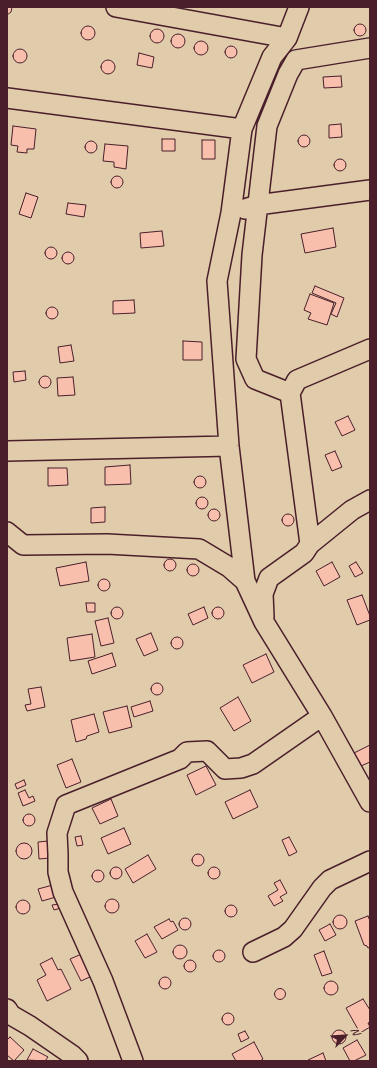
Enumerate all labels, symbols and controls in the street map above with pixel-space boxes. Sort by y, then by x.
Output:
north arrow [325,1016,365,1056]
text: N [348,1025,364,1037]

